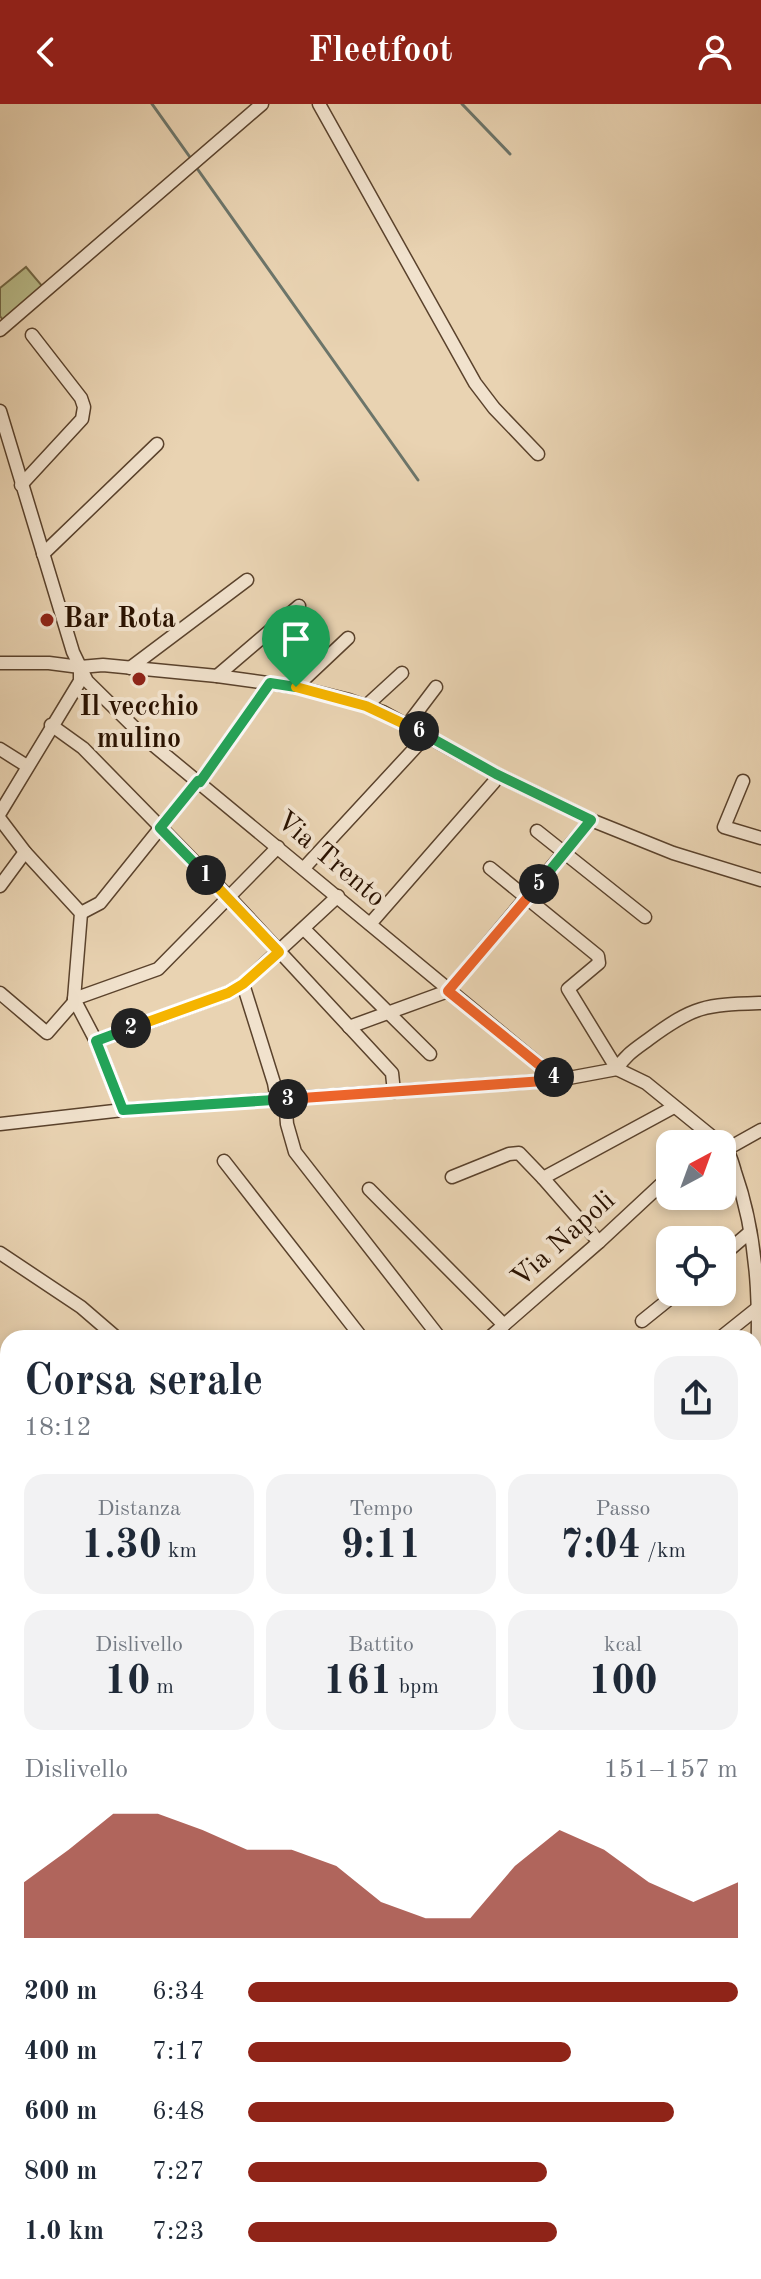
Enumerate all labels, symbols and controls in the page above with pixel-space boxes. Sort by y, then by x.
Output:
icon: back [24,30,68,74]
icon: person [693,30,737,74]
text: Fleetfoot [308,34,453,70]
pin [262,605,330,687]
place label: Bar Rota [63,606,176,634]
marker: Bar Rota [38,611,56,629]
icon: arrive [274,617,318,661]
marker: Il vecchio mulino [130,670,148,688]
place label: Il vecchio mulino [79,694,199,754]
pin: 6 [399,711,439,751]
text: 6 [413,720,425,742]
street label: Via Trento [270,807,390,913]
pin: 1 [186,855,226,895]
text: 1 [200,864,212,886]
pin: 5 [519,864,559,904]
text: 5 [533,873,545,895]
pin: 2 [111,1008,151,1048]
text: 2 [125,1017,137,1039]
pin: 4 [534,1057,574,1097]
text: 4 [548,1066,560,1088]
pin: 3 [268,1079,308,1119]
text: 3 [282,1088,294,1110]
north arrow [656,1130,736,1210]
map controls [656,1130,736,1306]
street label: Via Napoli [507,1187,621,1293]
button: locate [656,1226,736,1306]
button: share [654,1356,738,1440]
text: Corsa serale [24,1360,263,1404]
text: 18:12 [24,1415,92,1441]
text: Distanza [97,1498,181,1520]
text: Tempo [349,1498,413,1520]
text: Passo [596,1498,650,1520]
text: 1.30 [81,1527,162,1567]
text: 9:11 [341,1527,421,1567]
text: 7:04 [560,1527,641,1567]
text: km [162,1540,197,1562]
text: /km [641,1540,686,1562]
text: Dislivello [95,1634,183,1656]
text: Battito [348,1634,414,1656]
text: kcal [604,1634,642,1656]
text: 10 [104,1663,150,1703]
text: 161 [323,1663,393,1703]
text: 100 [588,1663,658,1703]
text: m [150,1676,174,1698]
text: bpm [393,1676,439,1698]
text: Dislivello [24,1757,128,1783]
text: 151–157 m [603,1757,738,1783]
text: 200 m [24,1979,97,2005]
text: 6:34 [152,1979,205,2005]
text: 400 m [24,2039,97,2065]
text: 7:17 [152,2039,205,2065]
text: 600 m [24,2099,97,2125]
text: 6:48 [152,2099,205,2125]
text: 800 m [24,2159,97,2185]
text: 7:27 [152,2159,205,2185]
text: 1.0 km [24,2219,104,2245]
text: 7:23 [152,2219,205,2245]

